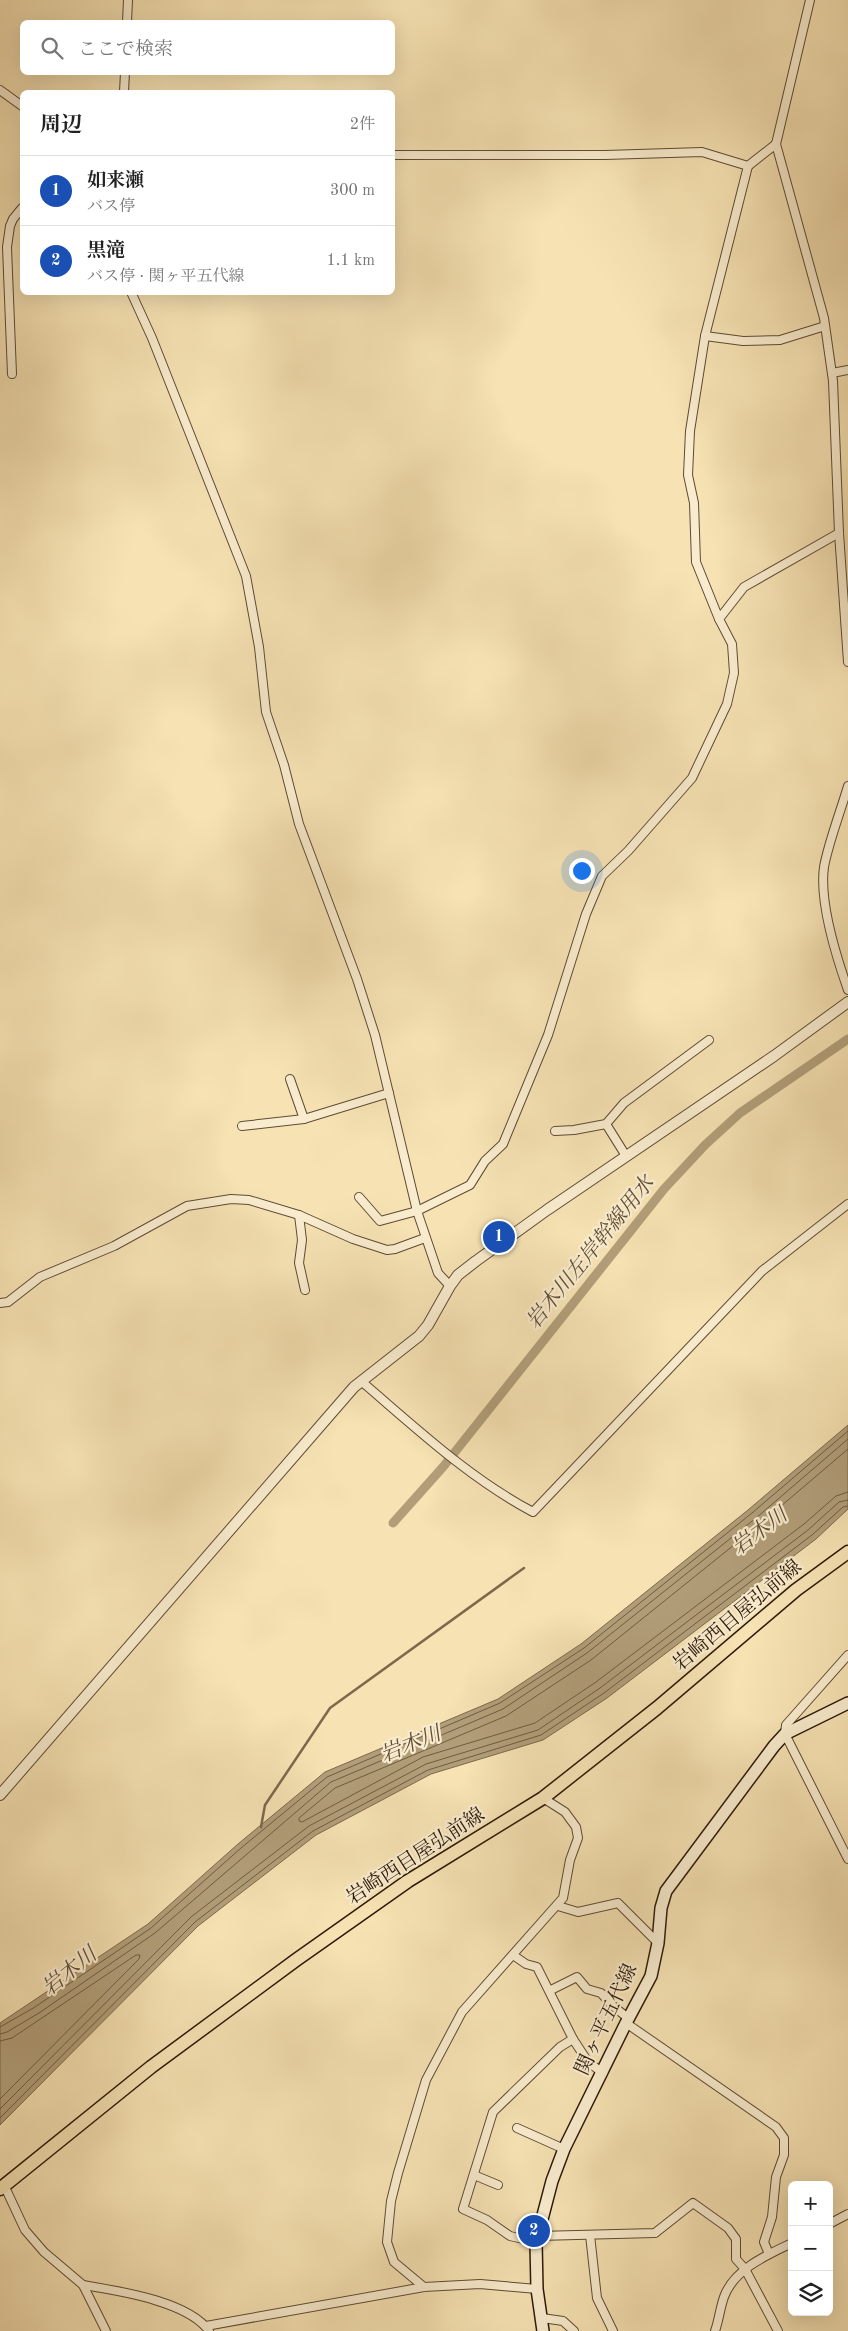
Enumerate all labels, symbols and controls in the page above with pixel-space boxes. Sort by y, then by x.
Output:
search box [20,20,395,75]
icon: search [38,34,66,62]
text: ここで検索 [78,41,173,60]
text: 周辺 [40,115,82,136]
text: 2件 [350,117,375,133]
text: 如来瀬 [87,172,144,191]
text: 1 [51,183,61,199]
text: 300 m [330,183,375,199]
text: バス停 [87,199,135,215]
text: 黒滝 [87,242,125,261]
text: 2 [51,253,61,269]
text: 1.1 km [326,253,375,269]
text: バス停 · 関ヶ平五代線 [87,269,244,285]
your location [569,858,595,884]
water label: 岩木川左岸幹線用水 [522,1170,660,1333]
pin: 1 [483,1218,515,1256]
water label: 岩木川 [727,1502,793,1559]
street label: 岩崎西目屋弘前線 [669,1555,806,1675]
water label: 岩木川 [377,1721,446,1767]
street label: 岩崎西目屋弘前線 [342,1803,489,1909]
water label: 岩木川 [38,1941,103,2000]
street label: 関ヶ平五代線 [571,1961,641,2079]
map controls [788,2181,833,2316]
button: + [788,2181,833,2226]
pin: 2 [518,2212,550,2250]
button: − [788,2226,833,2271]
button: layers [788,2271,833,2316]

